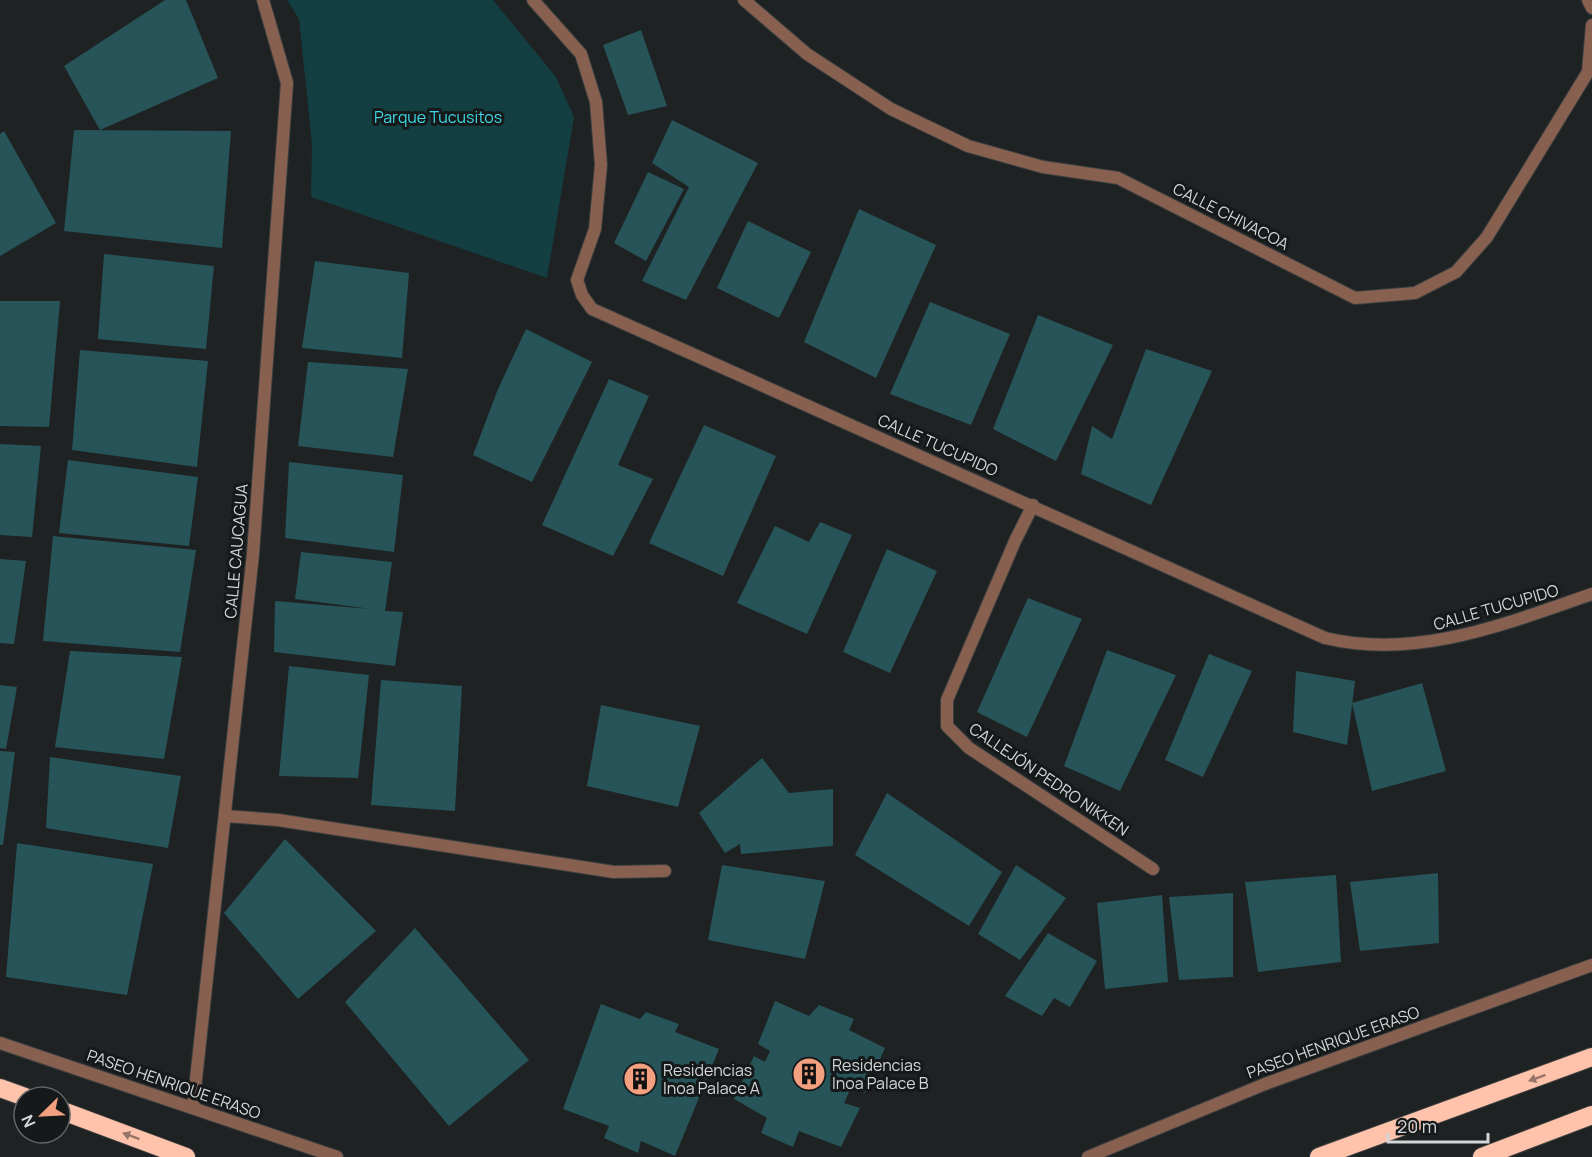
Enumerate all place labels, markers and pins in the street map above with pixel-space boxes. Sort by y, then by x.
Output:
place label: Residencias Inoa Palace B [832,1054,929,1094]
building icon: Residencias Inoa Palace B [791,1056,827,1092]
place label: Residencias Inoa Palace A [663,1059,760,1099]
building icon: Residencias Inoa Palace A [622,1061,658,1097]

